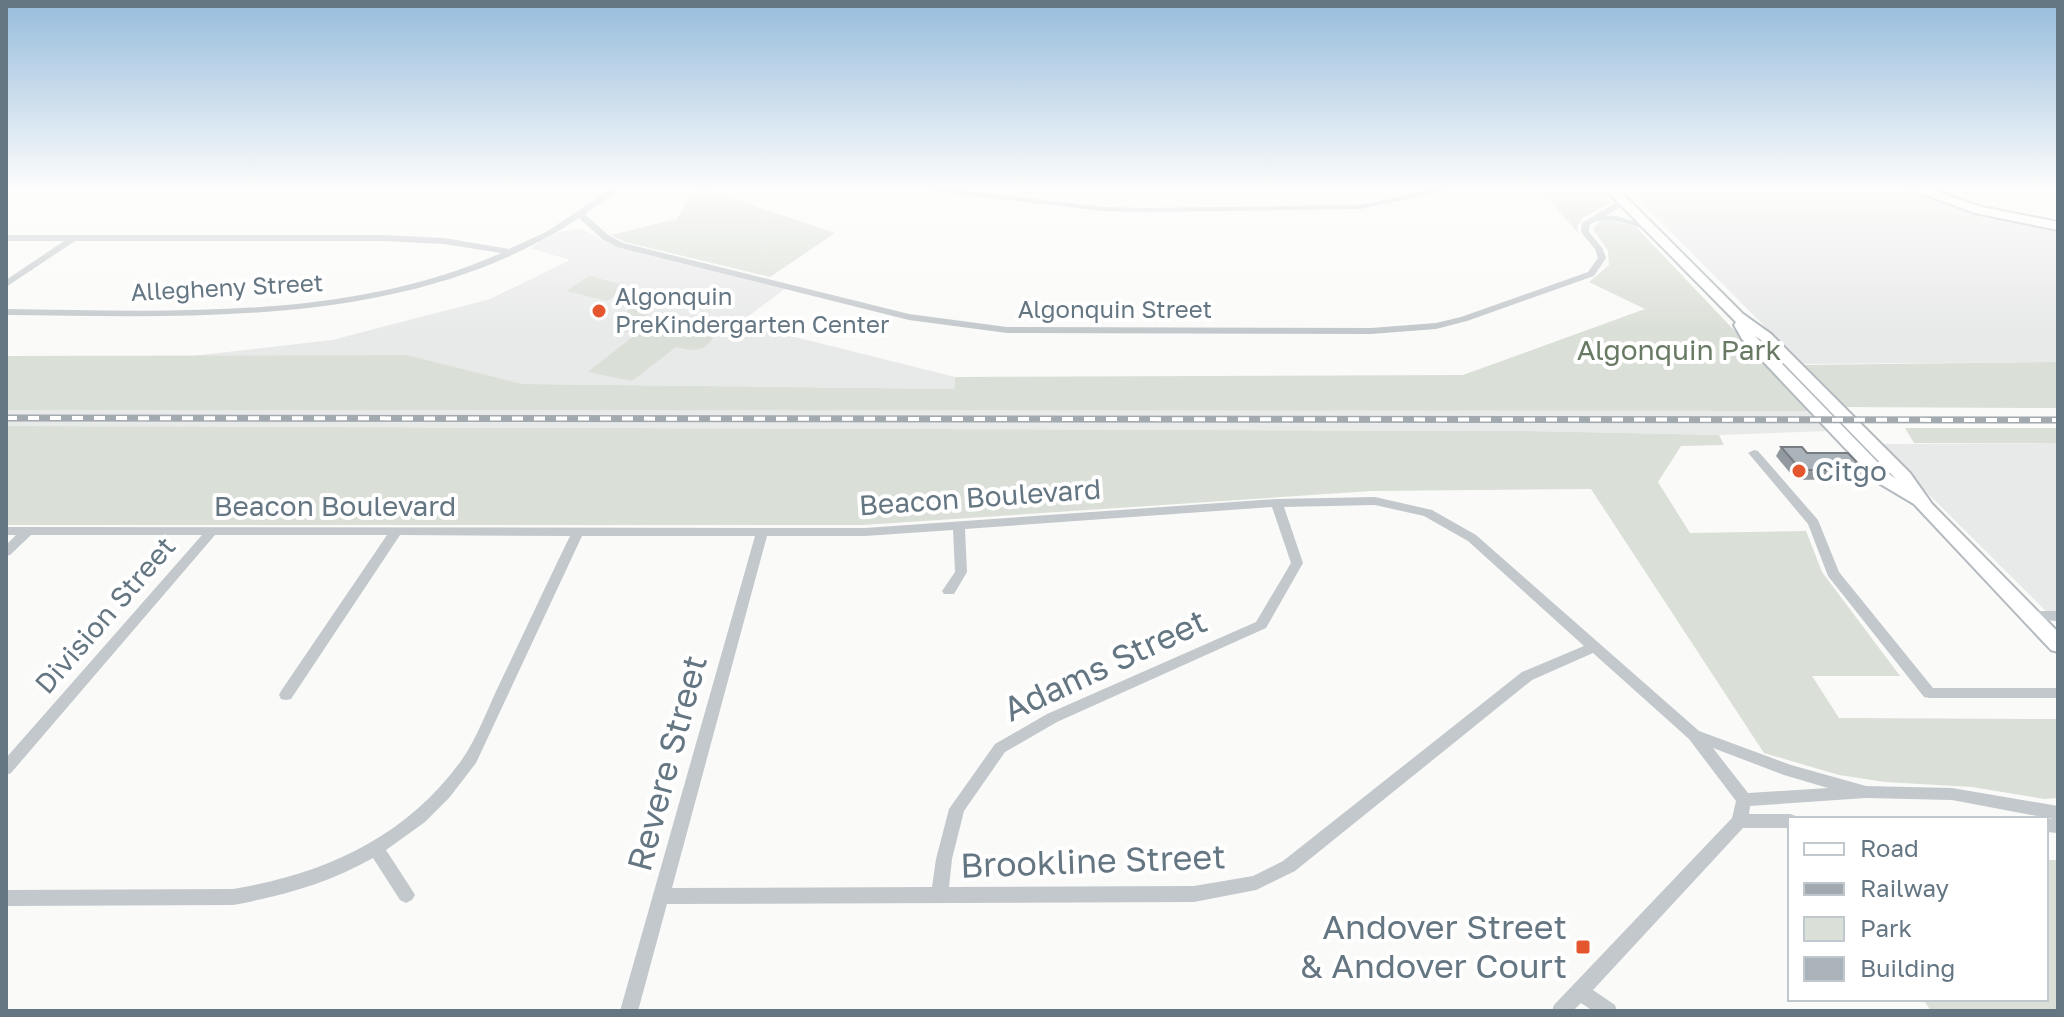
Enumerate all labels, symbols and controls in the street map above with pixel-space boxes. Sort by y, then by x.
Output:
street label: Allegheny Street [130,267,324,306]
place label: Algonquin PreKindergarten Center [615,281,889,338]
street label: Algonquin Street [1018,294,1212,323]
marker: Algonquin PreKindergarten Center [590,302,608,320]
park label: Algonquin Park [1577,333,1781,366]
place label: Citgo [1815,454,1887,487]
marker: Citgo [1790,462,1808,480]
street label: Beacon Boulevard [858,472,1102,521]
street label: Beacon Boulevard [214,489,456,522]
street label: Division Street [28,530,182,700]
street label: Adams Street [997,600,1213,729]
street label: Revere Street [618,650,714,875]
legend [1788,817,2048,1001]
text: Road [1860,833,1919,862]
street label: Brookline Street [960,835,1226,885]
text: Railway [1860,873,1949,902]
place label: Andover Street & Andover Court [1300,906,1567,985]
text: Park [1860,913,1912,942]
marker: Andover Street & Andover Court [1574,938,1592,956]
text: Building [1860,953,1955,982]

